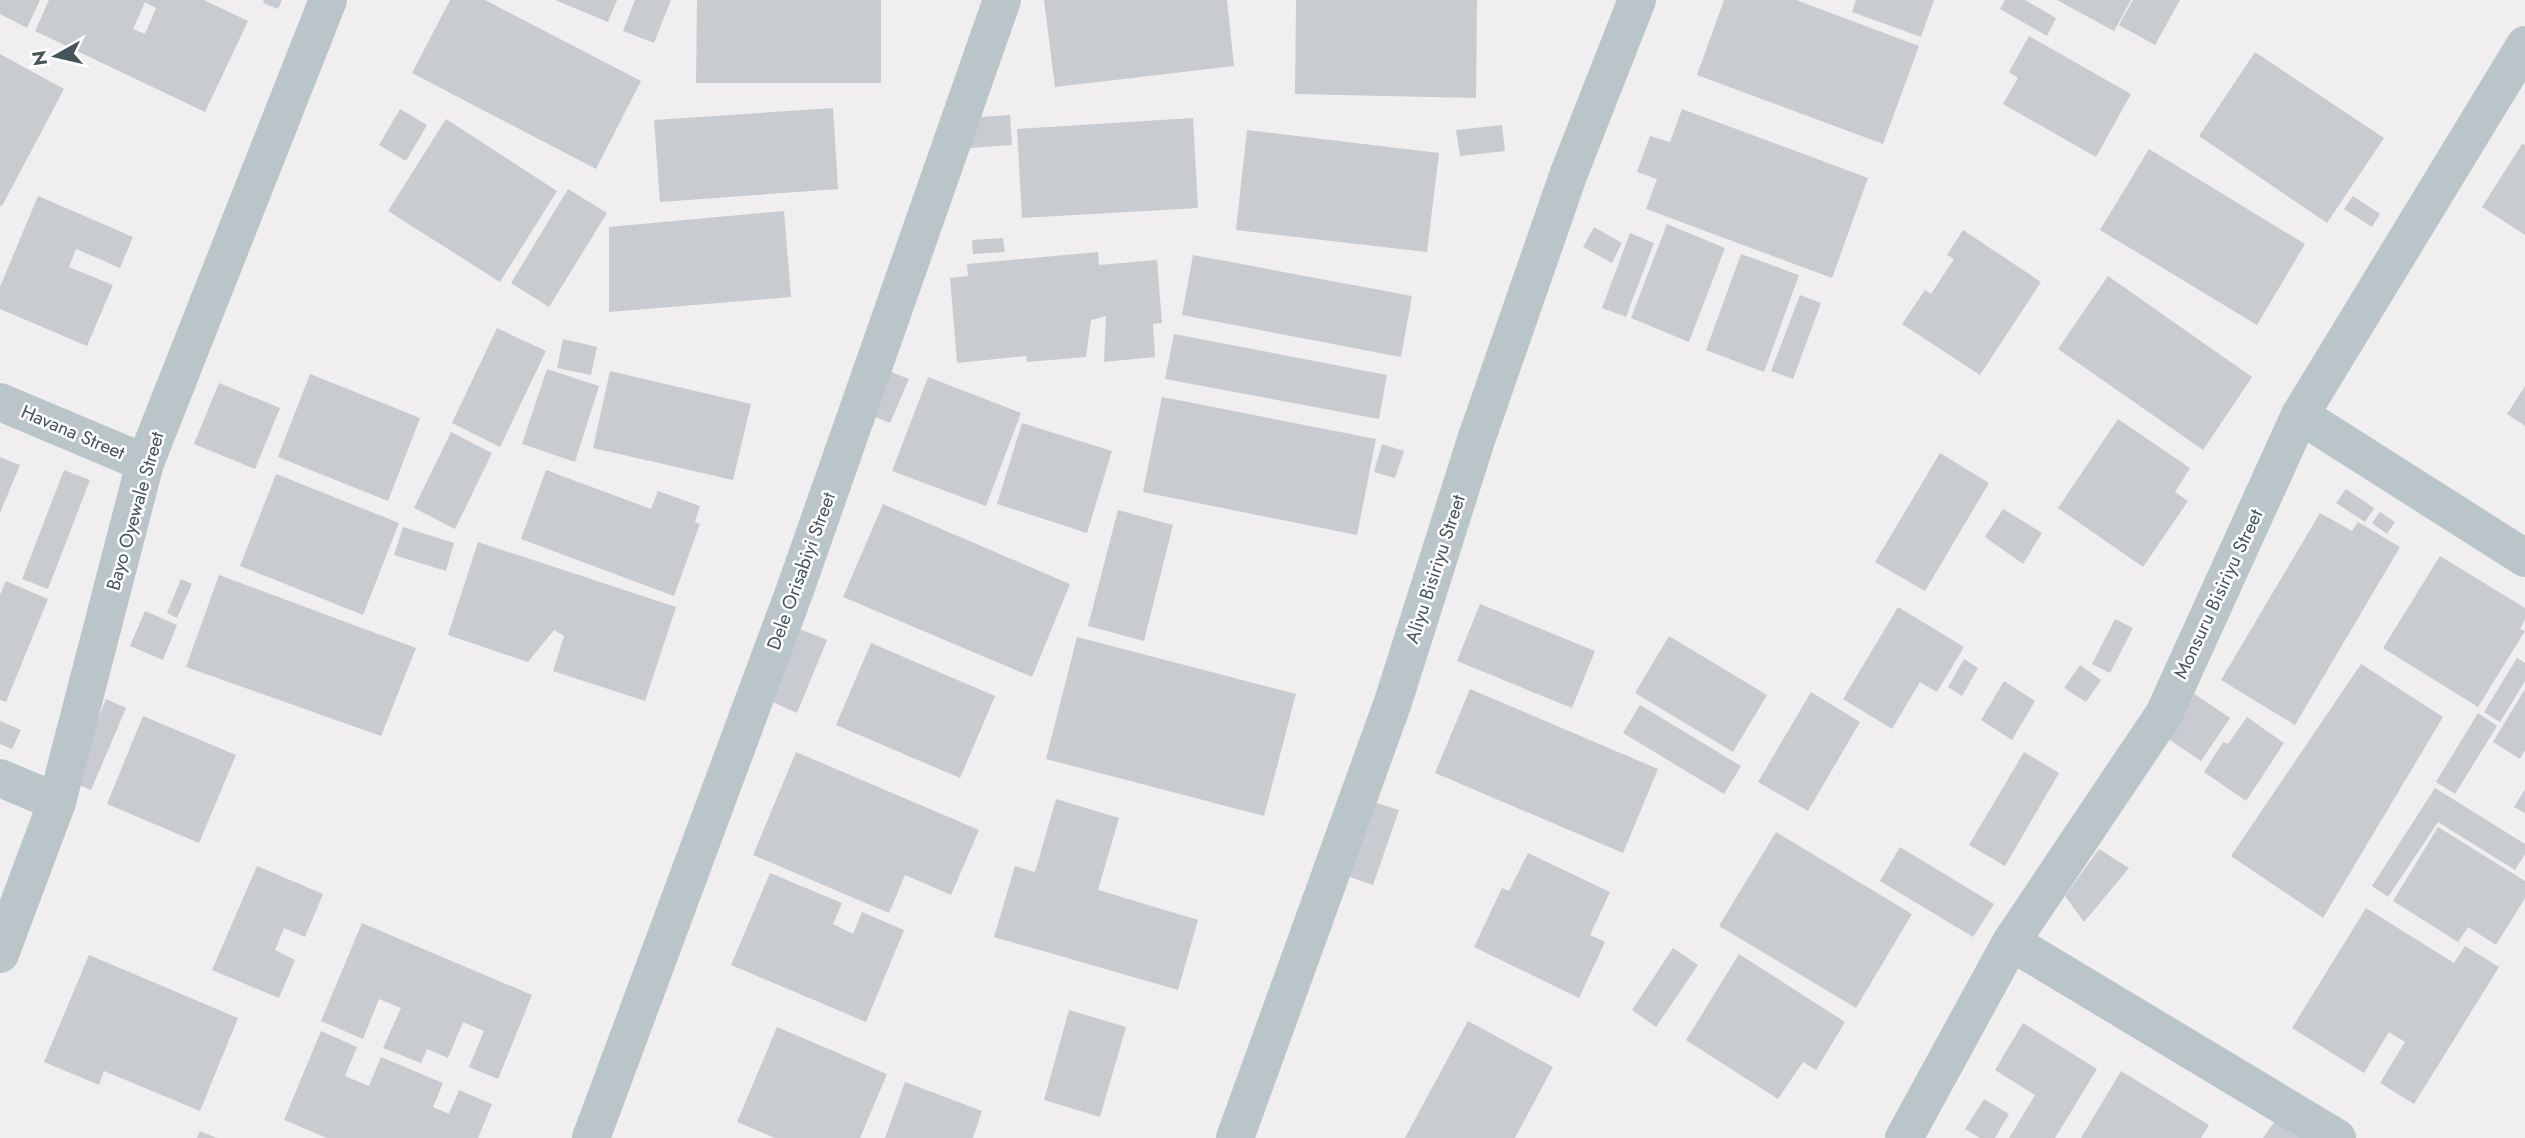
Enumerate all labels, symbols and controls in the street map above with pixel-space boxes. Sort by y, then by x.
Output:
north arrow [21,21,91,91]
text: N [25,49,54,68]
street label: Havana Street [17,398,129,466]
street label: Bayo Oyewale Street [99,428,171,594]
street label: Dele Orisabiyi Street [760,488,842,654]
street label: Aliyu Bisiriyu Street [1398,491,1472,647]
street label: Monsuru Bisiriyu Street [2167,504,2269,683]

